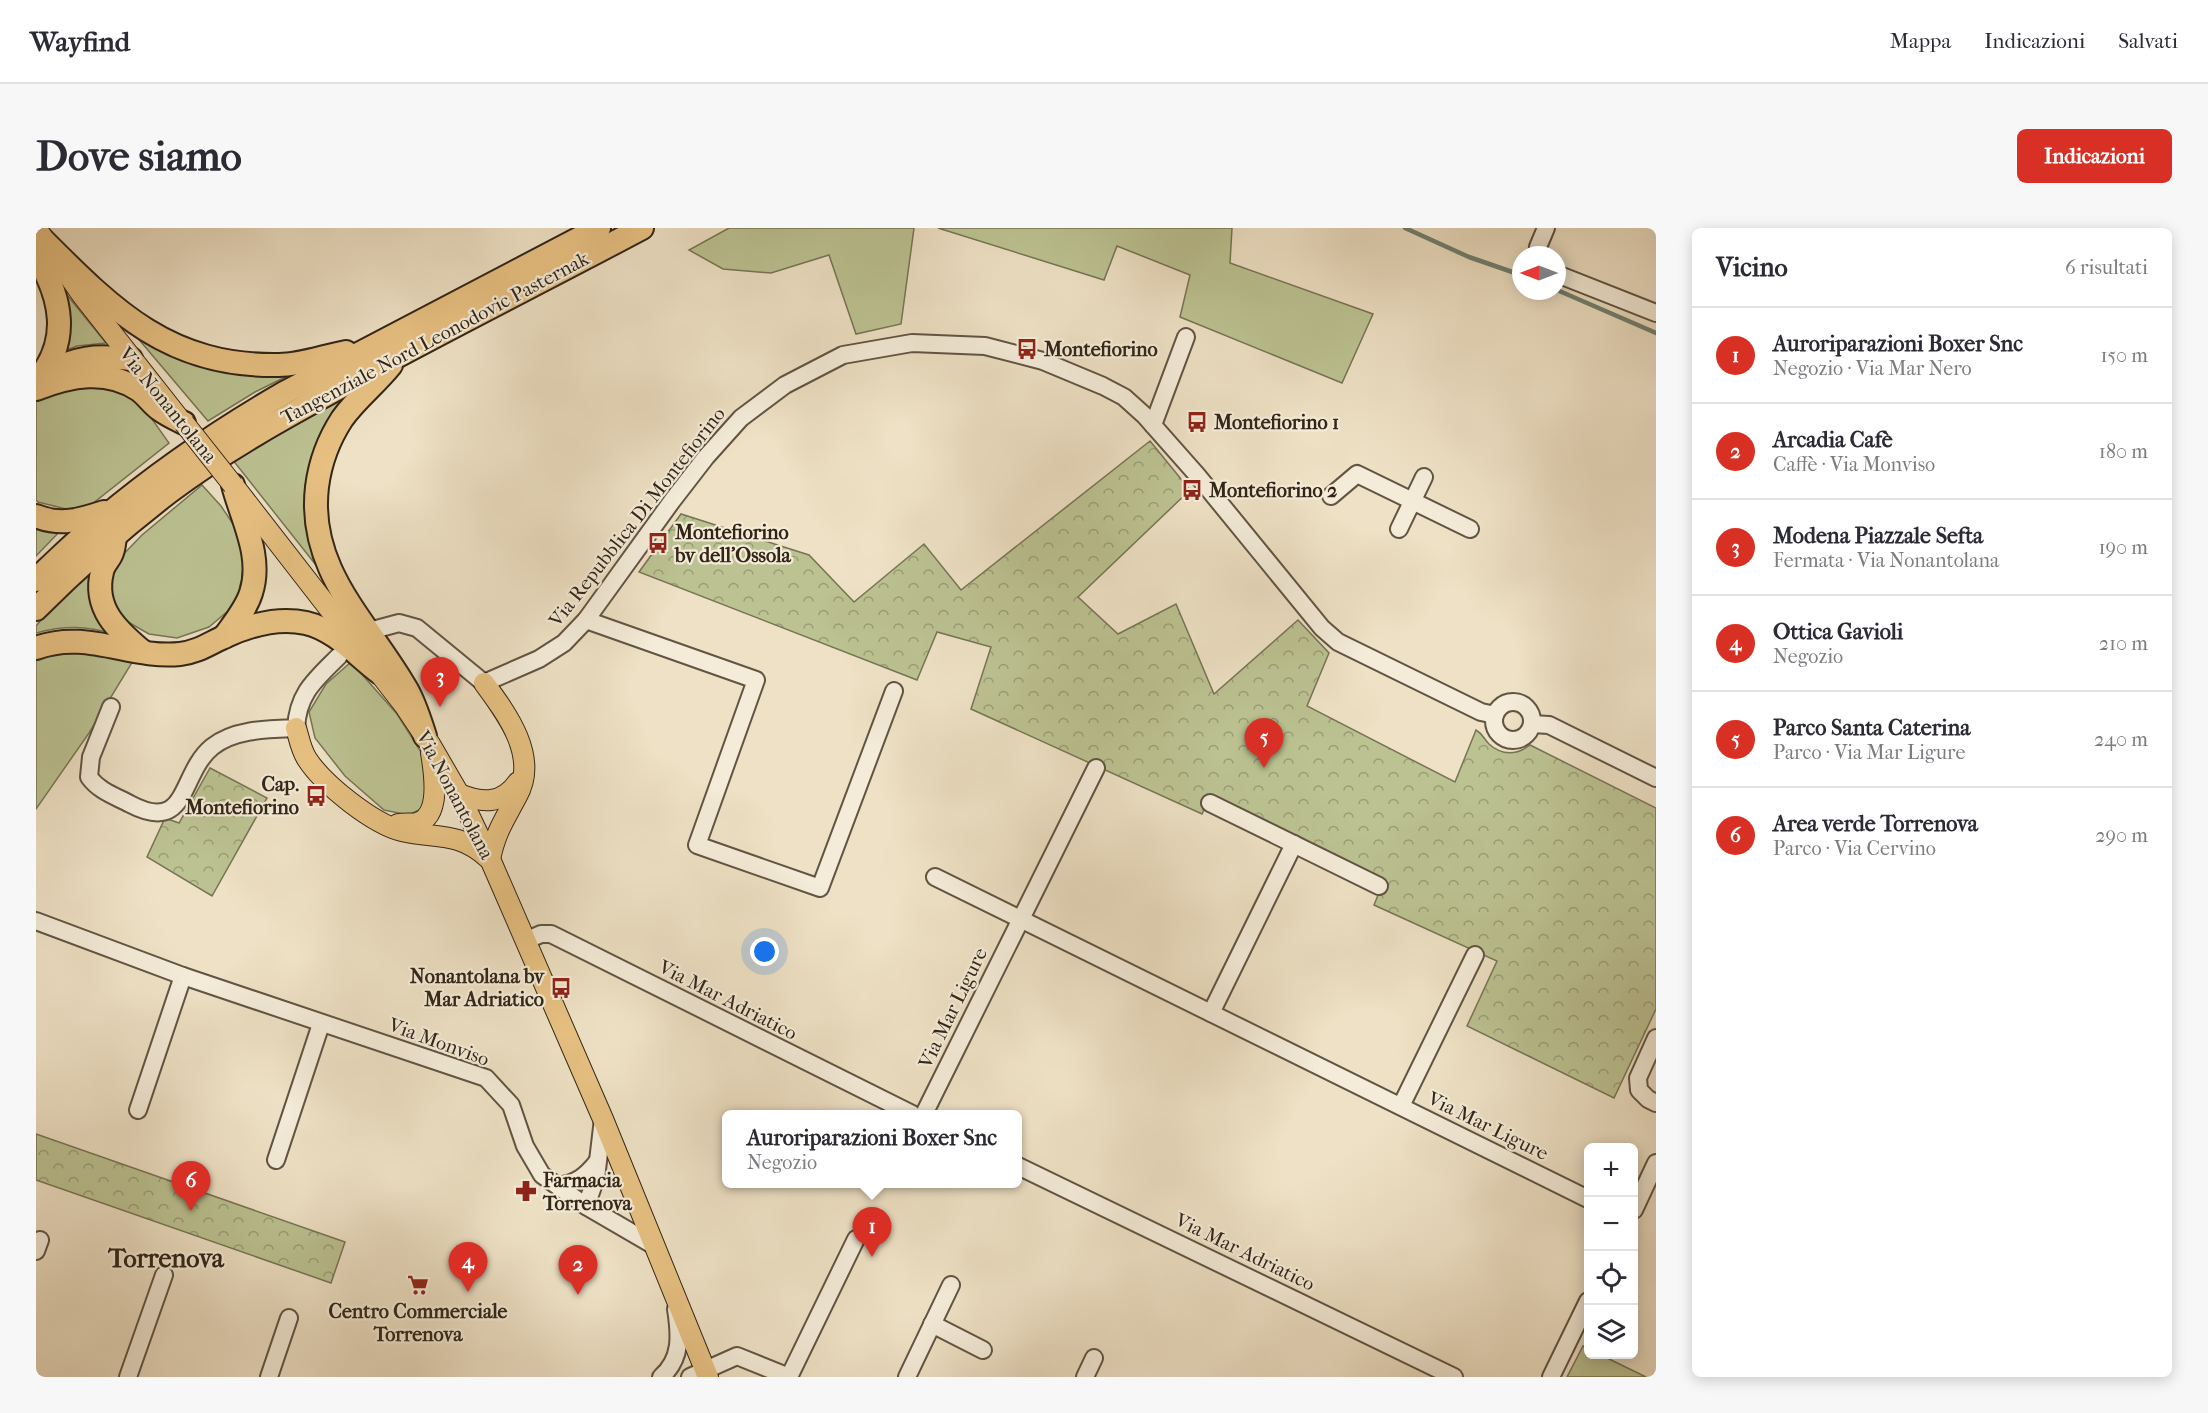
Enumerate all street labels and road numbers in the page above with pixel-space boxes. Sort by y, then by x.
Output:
street label: Tangenziale Nord Leonodovic Pasternak [277,247,593,429]
street label: Via Nonantolana [114,342,222,468]
street label: Via Repubblica Di Montefiorino [544,403,730,632]
street label: Via Nonantolana [411,726,499,864]
street label: Via Mar Ligure [913,944,992,1073]
street label: Via Mar Adriatico [654,955,801,1045]
street label: Via Monviso [385,1013,492,1071]
street label: Via Mar Ligure [1423,1086,1552,1165]
street label: Via Mar Adriatico [1171,1208,1318,1296]

